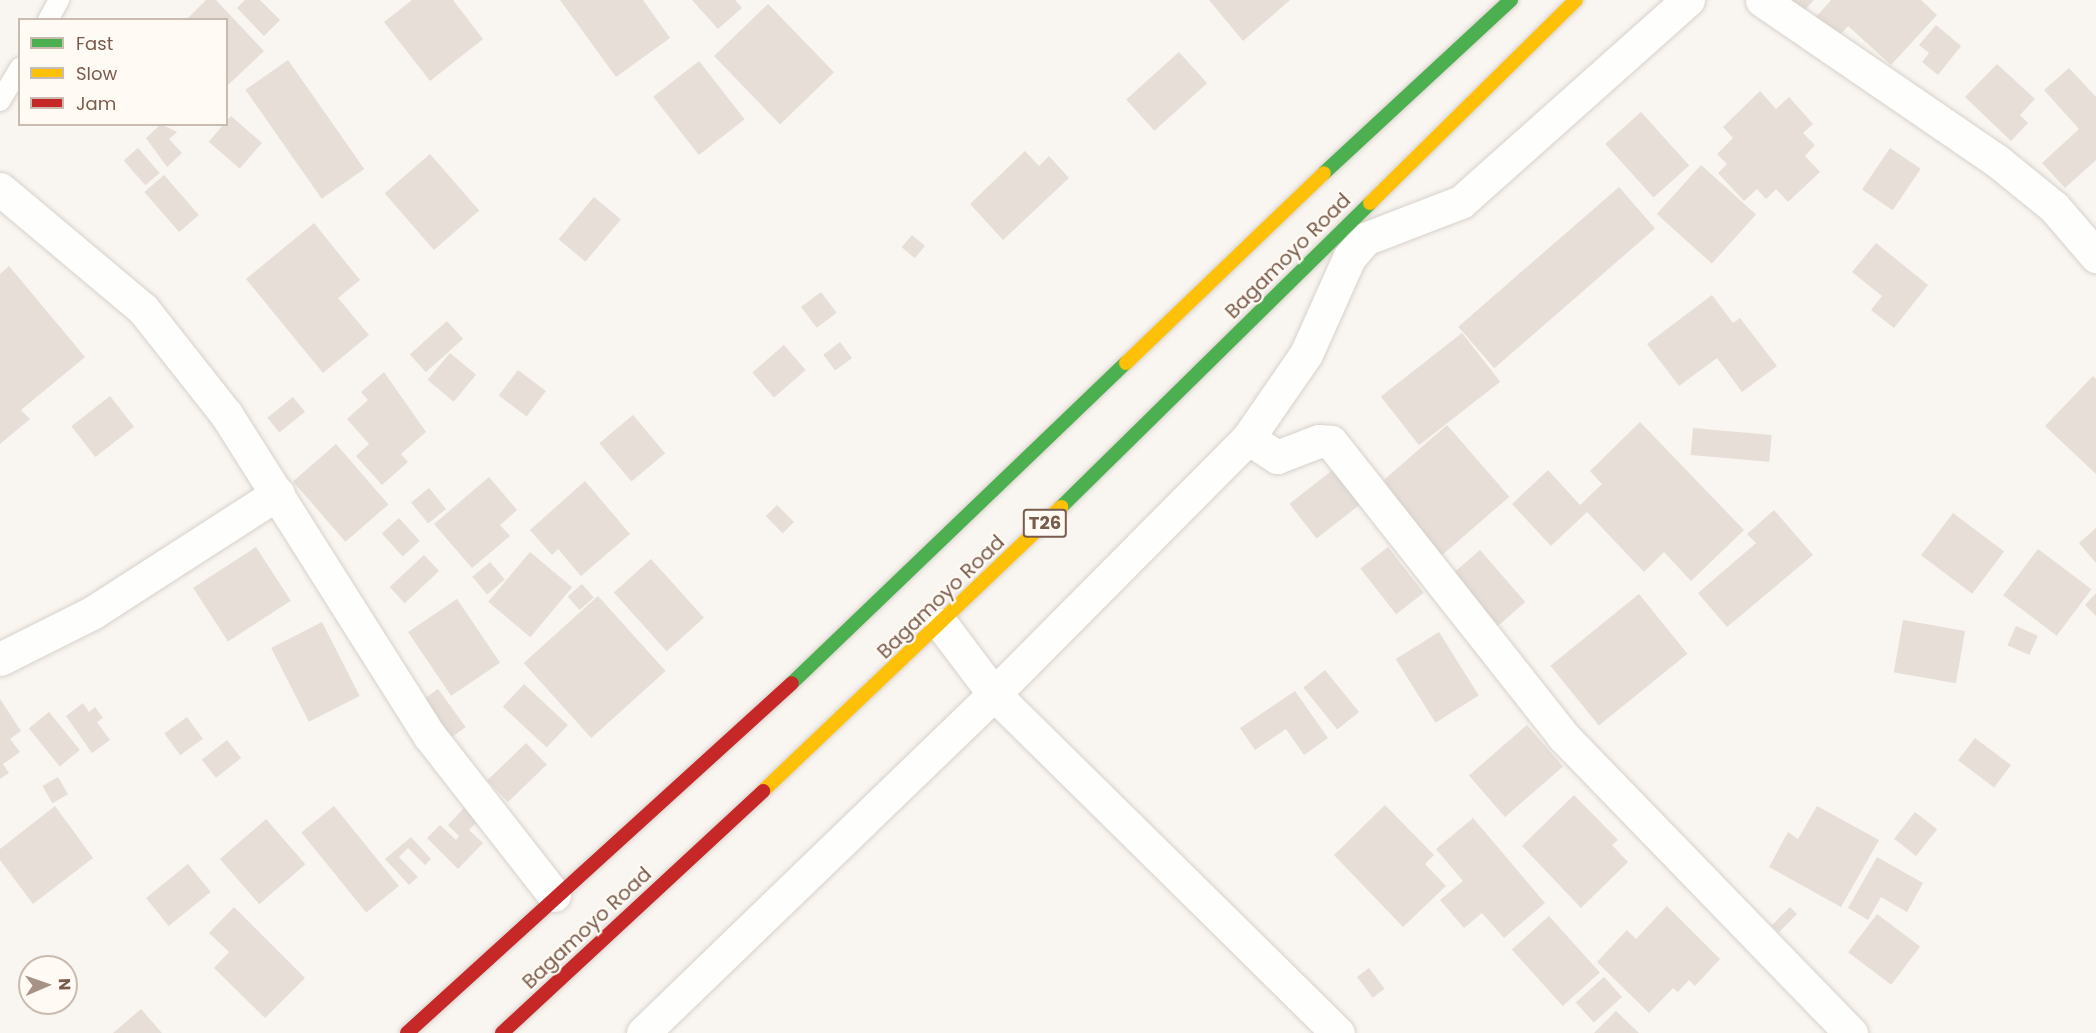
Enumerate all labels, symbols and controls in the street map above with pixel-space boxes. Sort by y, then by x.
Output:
legend [18,18,228,126]
text: Fast [76,31,113,56]
text: Slow [76,61,117,86]
text: Jam [76,91,116,116]
street label: Bagamoyo Road [1220,188,1356,324]
road number: T26 [1022,508,1068,538]
street label: Bagamoyo Road [872,530,1010,664]
street label: Bagamoyo Road [518,862,656,994]
north arrow [18,955,78,1015]
text: N [53,978,76,991]

